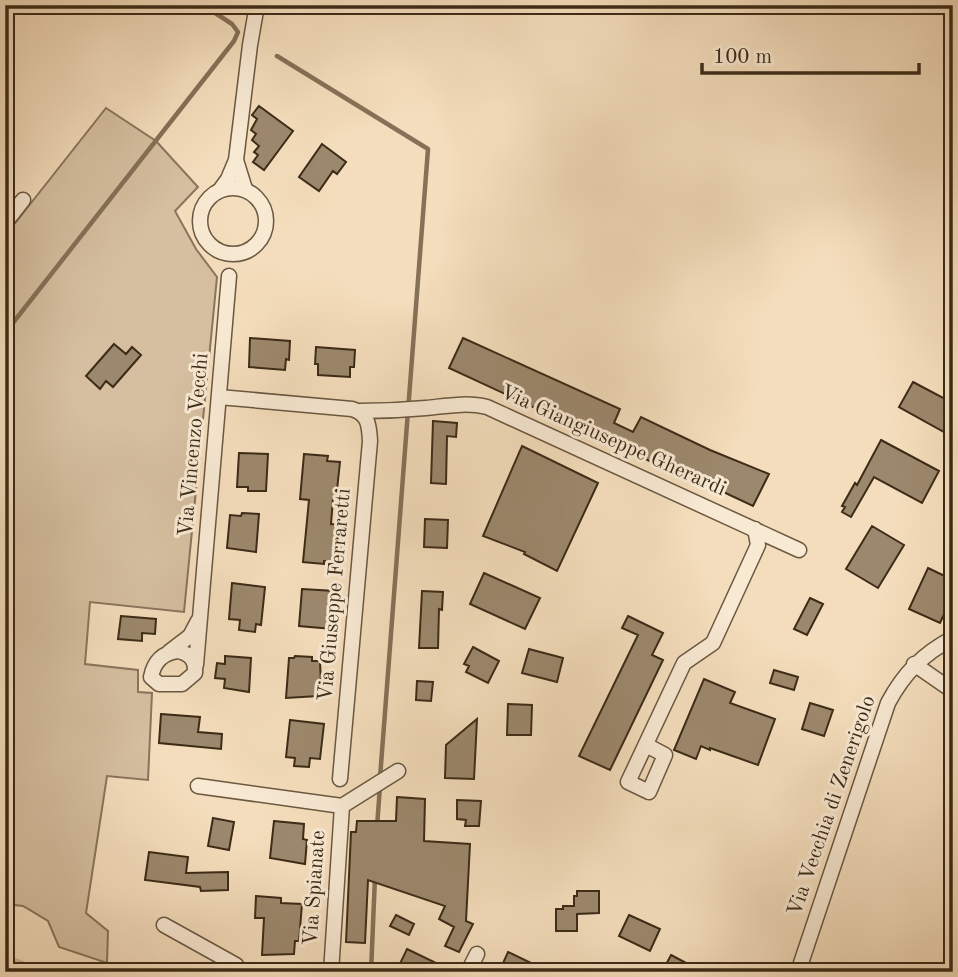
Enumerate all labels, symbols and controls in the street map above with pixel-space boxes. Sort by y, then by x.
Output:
scale bar [702,32,920,76]
text: 100 m [713,47,772,68]
street label: Via Vincenzo Vecchi [176,352,212,538]
street label: Via Giangiuseppe Gherardi [497,382,729,500]
street label: Via Giuseppe Ferraretti [315,488,355,702]
street label: Via Vecchia di Zenerigolo [784,693,880,919]
street label: Via Spianate [300,829,330,947]

